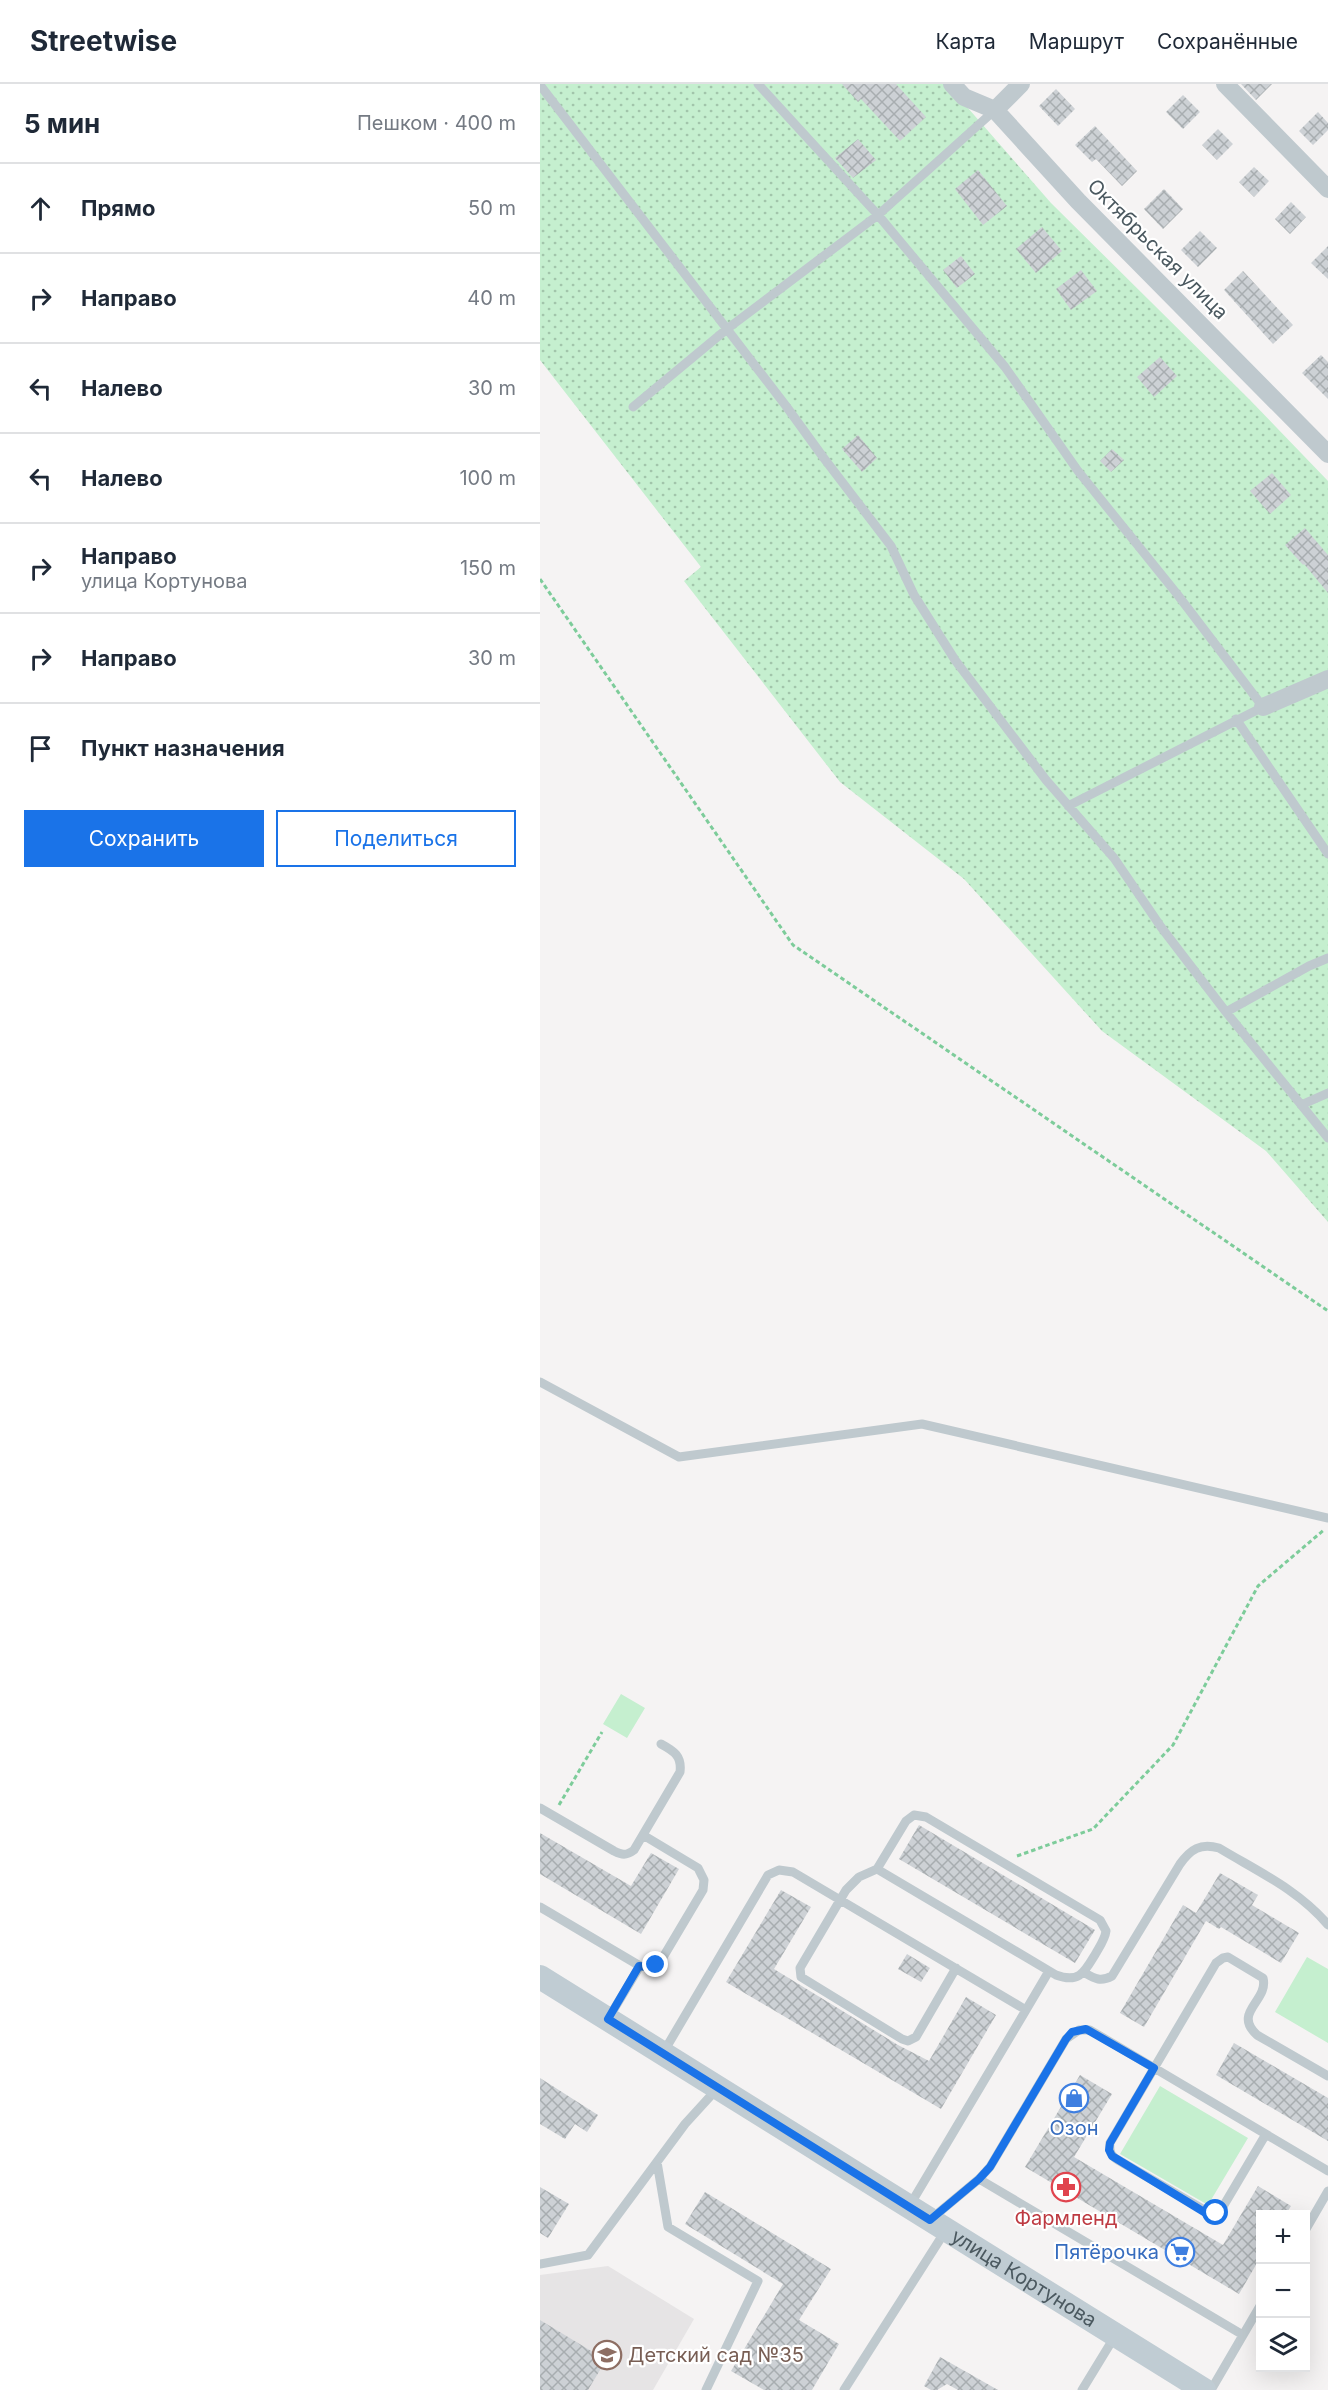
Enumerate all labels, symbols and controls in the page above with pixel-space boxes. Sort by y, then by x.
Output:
text: Streetwise [30,24,177,58]
text: Карта [935,29,996,54]
text: Маршрут [1029,29,1124,54]
text: Сохранённые [1157,29,1298,54]
text: 5 мин [24,108,100,139]
text: Пешком · 400 m [357,111,516,135]
street label: Октябрьская улица [1083,174,1233,324]
icon: ahead [24,192,57,225]
text: Прямо [81,195,155,221]
text: 50 m [468,196,516,220]
icon: right [24,282,57,315]
text: Направо [81,285,177,311]
text: 40 m [467,286,516,310]
icon: left [24,372,57,405]
text: Налево [81,375,163,401]
text: 30 m [468,376,516,400]
icon: left [24,462,57,495]
text: Налево [81,465,163,491]
text: 100 m [459,466,516,490]
text: Направо [81,543,177,569]
icon: right [24,552,57,585]
text: 150 m [460,556,516,580]
text: улица Кортунова [81,569,248,593]
icon: right [24,642,57,675]
text: Направо [81,645,177,671]
text: 30 m [468,646,516,670]
icon: arrive [24,732,57,765]
text: Пункт назначения [81,735,285,761]
button: Сохранить [24,810,264,867]
button: Поделиться [276,810,516,867]
route end [642,1951,668,1977]
shop icon: Озон [1058,2082,1090,2114]
place label: Озон [1050,2116,1099,2140]
pharmacy icon: Фармленд [1050,2171,1082,2203]
route start [1202,2199,1228,2225]
place label: Фармленд [1015,2206,1118,2230]
map controls [1256,2210,1310,2372]
button: + [1256,2210,1310,2264]
street label: улица Кортунова [947,2224,1101,2332]
supermarket icon: Пятёрочка [1164,2236,1196,2268]
place label: Пятёрочка [1054,2240,1159,2264]
button: − [1256,2264,1310,2318]
button: layers [1256,2318,1310,2372]
school or university icon: Детский сад №35 [591,2339,623,2371]
place label: Детский сад №35 [628,2343,804,2367]

